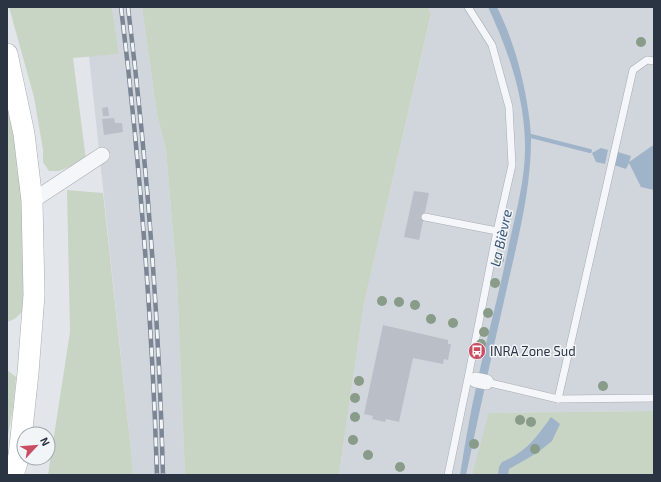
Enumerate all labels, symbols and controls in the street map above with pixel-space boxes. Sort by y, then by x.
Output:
water label: La Bièvre [486,207,515,268]
bus stop icon: INRA Zone Sud [467,341,487,361]
place label: INRA Zone Sud [490,343,576,359]
north arrow [16,426,56,466]
text: N [38,435,53,448]

